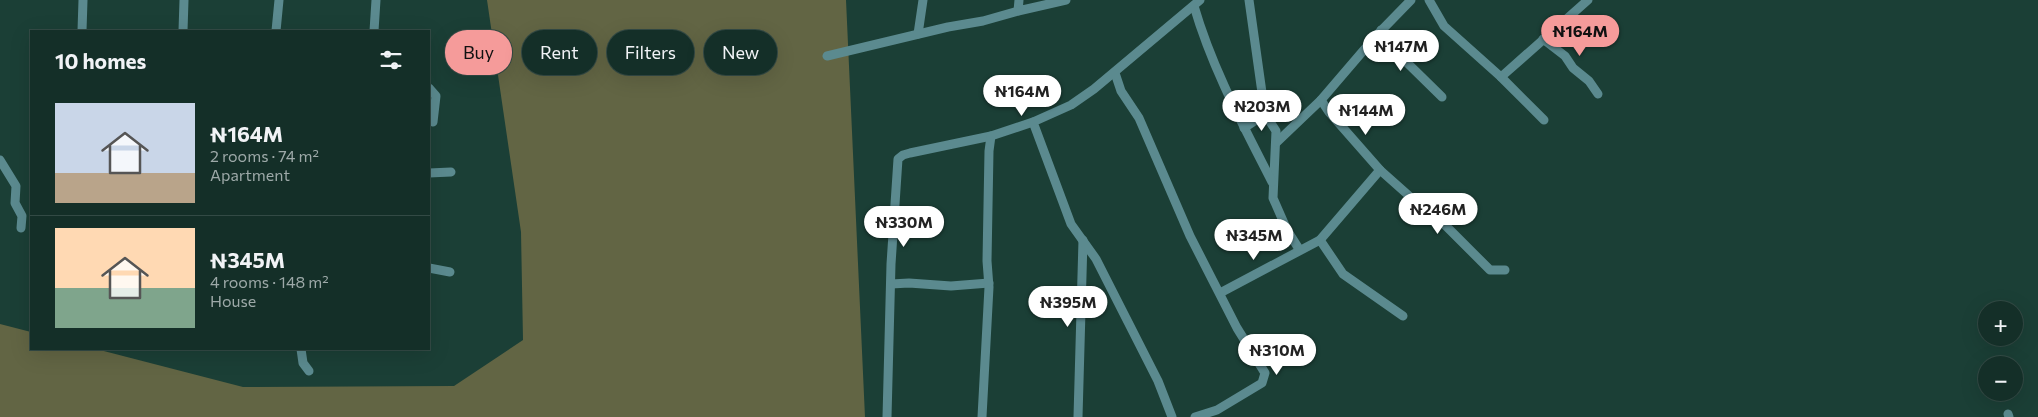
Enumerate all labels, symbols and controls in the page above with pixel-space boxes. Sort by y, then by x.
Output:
pin: ₦164M [1545,15,1615,57]
text: ₦164M [1552,21,1608,40]
chip: Buy [445,30,512,75]
chip: Rent [522,30,597,75]
chip: Filters [607,30,694,75]
chip: New [704,30,777,75]
pin: ₦147M [1366,30,1436,72]
text: ₦147M [1374,36,1428,55]
icon: filters [377,46,405,74]
text: 10 homes [55,48,146,73]
pin: ₦164M [987,74,1057,117]
text: ₦164M [994,81,1050,100]
pin: ₦203M [1227,90,1297,132]
pin: ₦144M [1331,94,1401,136]
text: ₦203M [1233,96,1291,115]
text: ₦144M [1338,100,1394,119]
text: ₦164M [210,121,283,146]
icon: home [95,123,155,183]
text: 2 rooms · 74 m² [210,146,319,165]
text: Apartment [210,165,290,184]
pin: ₦246M [1403,192,1473,235]
text: ₦246M [1410,199,1466,218]
pin: ₦330M [869,206,939,248]
text: ₦330M [875,212,933,231]
pin: ₦345M [1219,218,1289,261]
text: ₦345M [1225,225,1283,244]
text: ₦345M [210,247,285,272]
icon: home [95,248,155,308]
text: 4 rooms · 148 m² [210,272,329,291]
pin: ₦395M [1033,286,1103,328]
text: House [210,291,256,310]
text: ₦395M [1039,292,1097,311]
map controls [1978,301,2023,401]
button: + [1978,301,2023,346]
pin: ₦310M [1242,334,1312,376]
text: ₦310M [1249,340,1305,359]
button: − [1978,356,2023,401]

